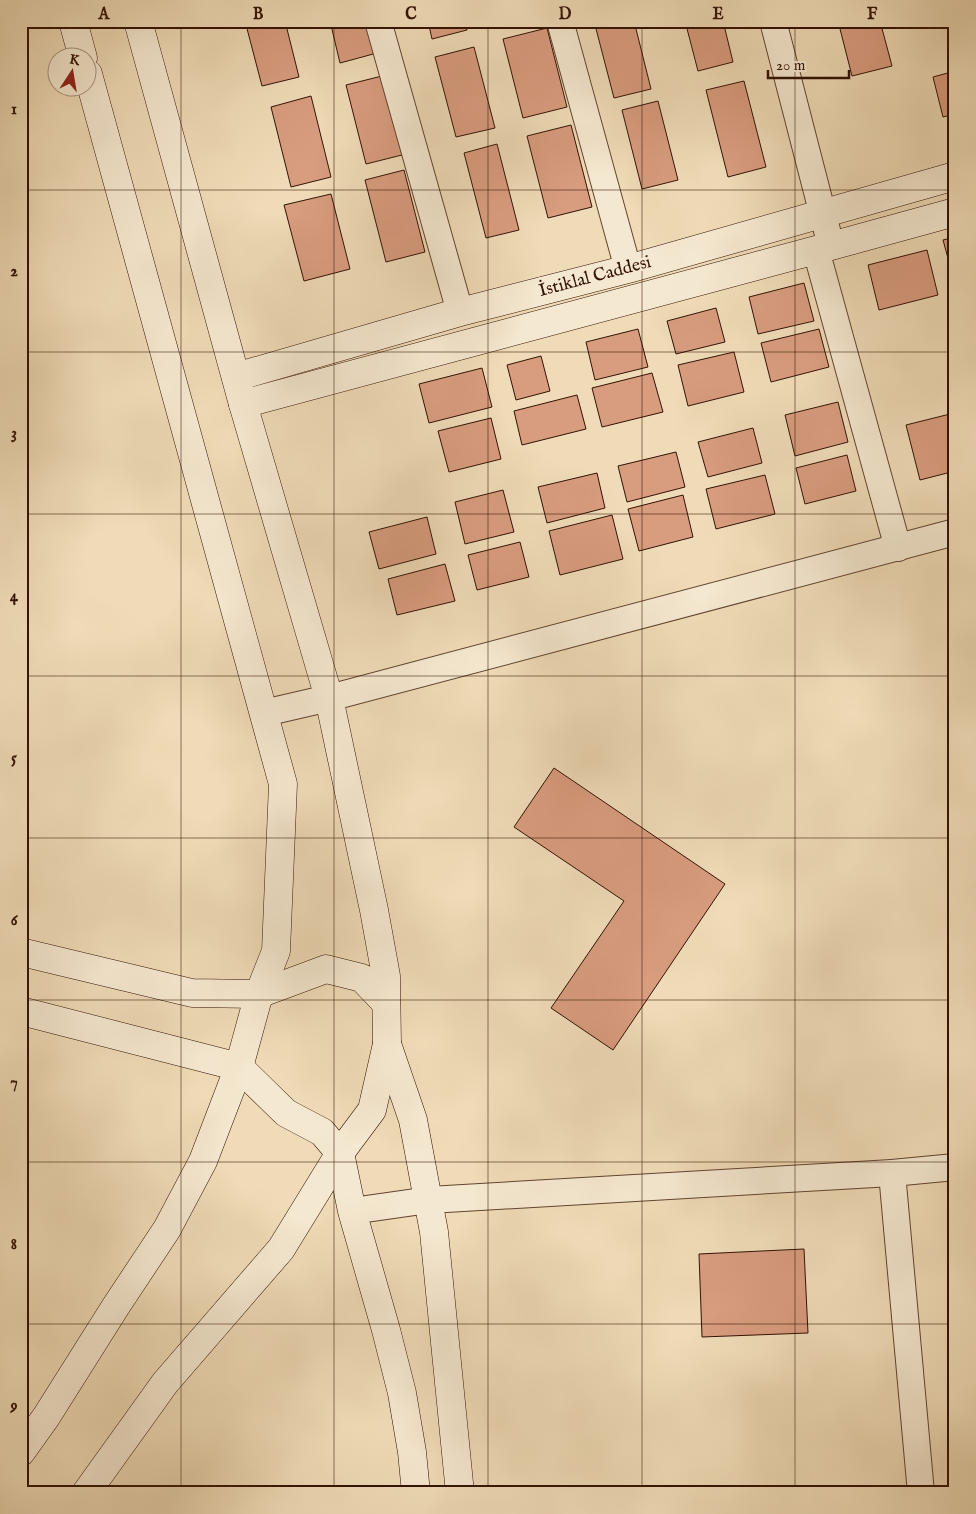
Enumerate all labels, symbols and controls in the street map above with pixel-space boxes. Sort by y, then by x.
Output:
text: A [98,5,111,25]
text: B [253,5,264,25]
text: C [405,5,417,25]
text: D [559,5,572,25]
text: E [712,5,724,25]
text: F [867,5,878,25]
north arrow [48,48,98,98]
scale bar [768,48,850,80]
text: K [68,50,82,70]
text: 20 m [776,56,806,75]
text: 1 [11,100,17,120]
street label: İstiklal Caddesi [536,250,654,303]
text: 2 [10,262,18,282]
text: 3 [11,424,17,444]
text: 4 [10,587,19,607]
text: 5 [11,749,17,769]
text: 6 [11,911,19,931]
text: 7 [10,1073,18,1093]
text: 8 [11,1235,17,1255]
text: 9 [10,1397,18,1417]

